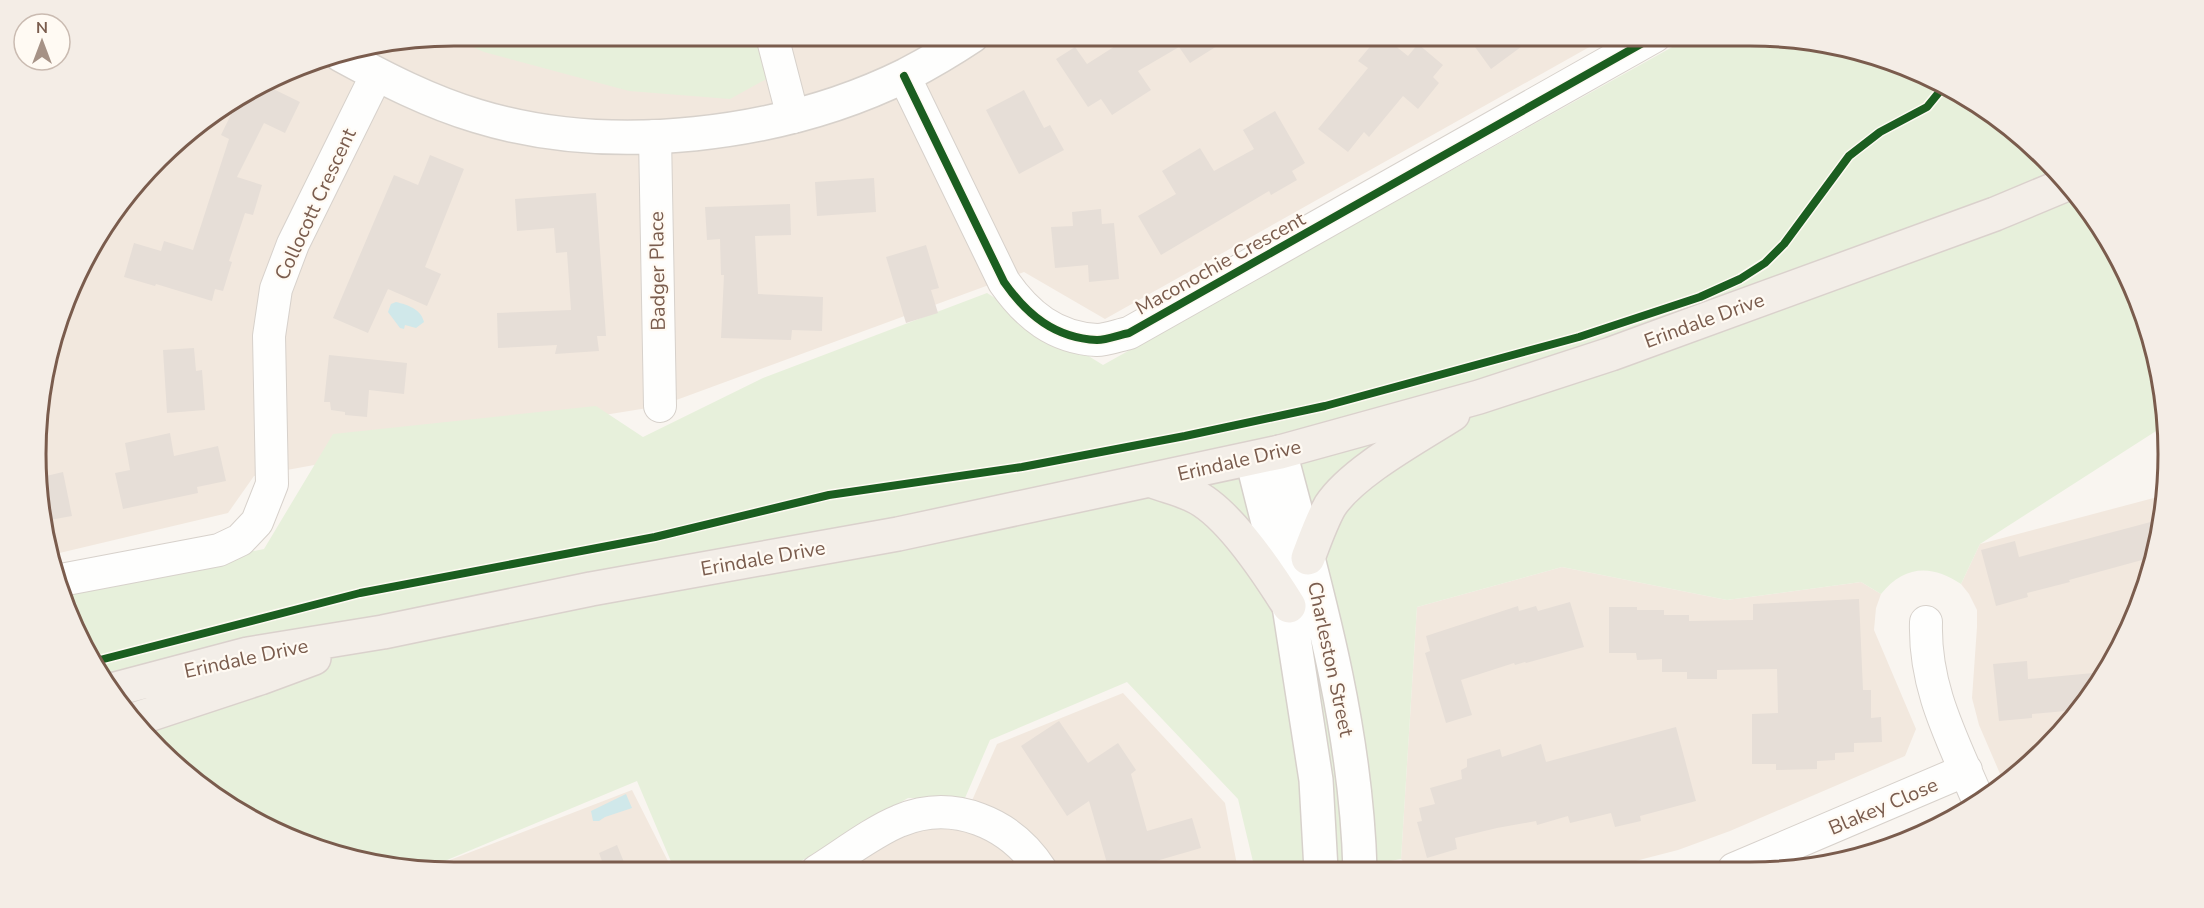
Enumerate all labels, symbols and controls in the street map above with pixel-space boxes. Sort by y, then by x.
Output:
north arrow [12,12,72,72]
text: N [36,17,48,39]
street label: Collocott Crescent [268,123,363,284]
street label: Maconochie Crescent [1131,205,1311,321]
street label: Badger Place [643,211,672,331]
street label: Erindale Drive [1640,286,1768,355]
street label: Erindale Drive [1175,433,1304,488]
street label: Erindale Drive [699,534,828,583]
street label: Charleston Street [1301,579,1360,740]
street label: Erindale Drive [182,632,311,685]
street label: Blakey Close [1824,771,1942,842]

